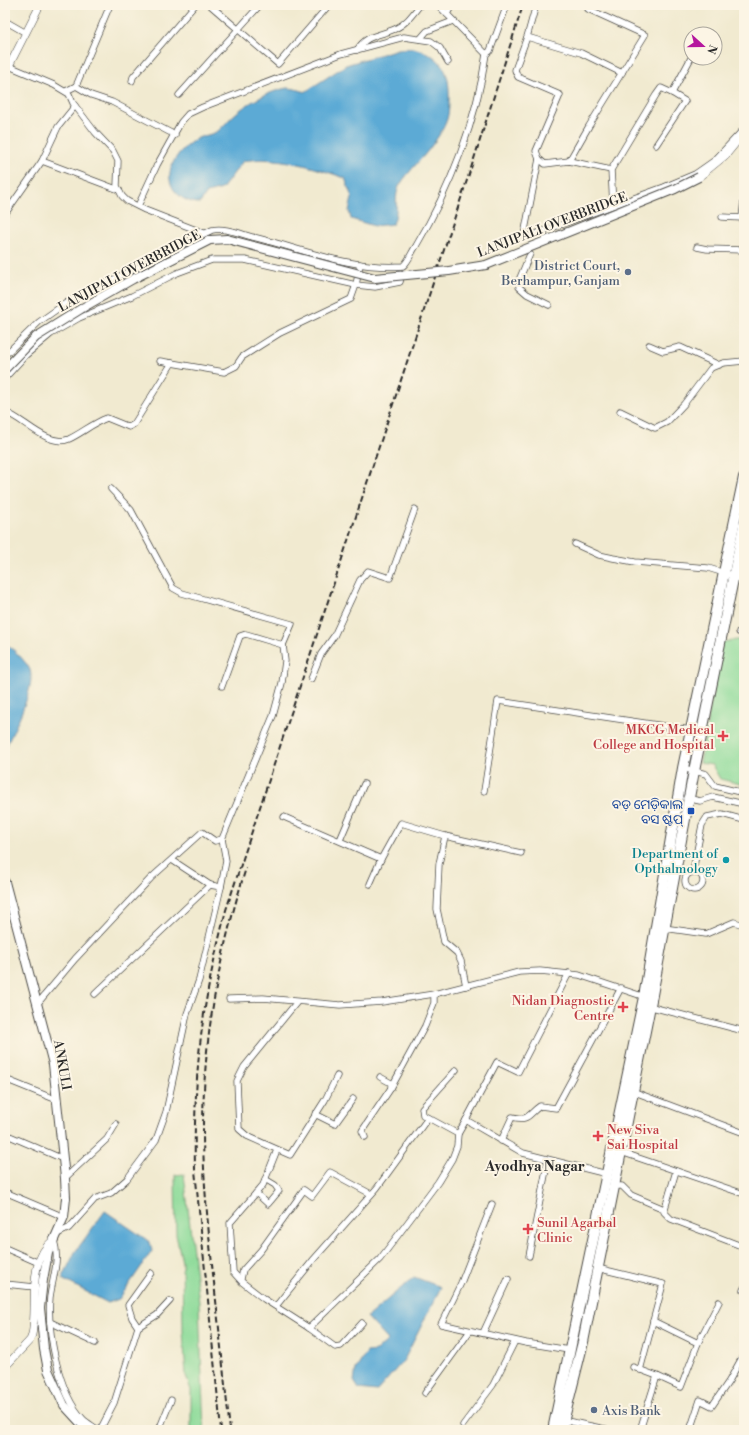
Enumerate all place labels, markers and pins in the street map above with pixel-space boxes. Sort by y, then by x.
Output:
place label: District Court, Berhampur, Ganjam [500,258,621,289]
marker: District Court, Berhampur, Ganjam [623,267,633,277]
place label: MKCG Medical College and Hospital [593,722,714,753]
marker: MKCG Medical College and Hospital [717,730,729,742]
place label: ବଡ଼ ମେଡ଼ିକାଲ ବସ ଷ୍ଟପ୍ [612,797,684,828]
marker: ବଡ଼ ମେଡ଼ିକାଲ ବସ ଷ୍ଟପ୍ [686,806,696,816]
place label: Department of Opthalmology [632,846,719,877]
marker: Department of Opthalmology [721,855,731,865]
place label: Nidan Diagnostic Centre [512,993,614,1024]
marker: Nidan Diagnostic Centre [617,1001,629,1013]
place label: New Siva Sai Hospital [607,1122,678,1153]
marker: New Siva Sai Hospital [592,1130,604,1142]
place label: Sunil Agarbal Clinic [537,1215,617,1246]
marker: Sunil Agarbal Clinic [522,1223,534,1235]
place label: Axis Bank [601,1403,662,1419]
marker: Axis Bank [589,1405,599,1415]

